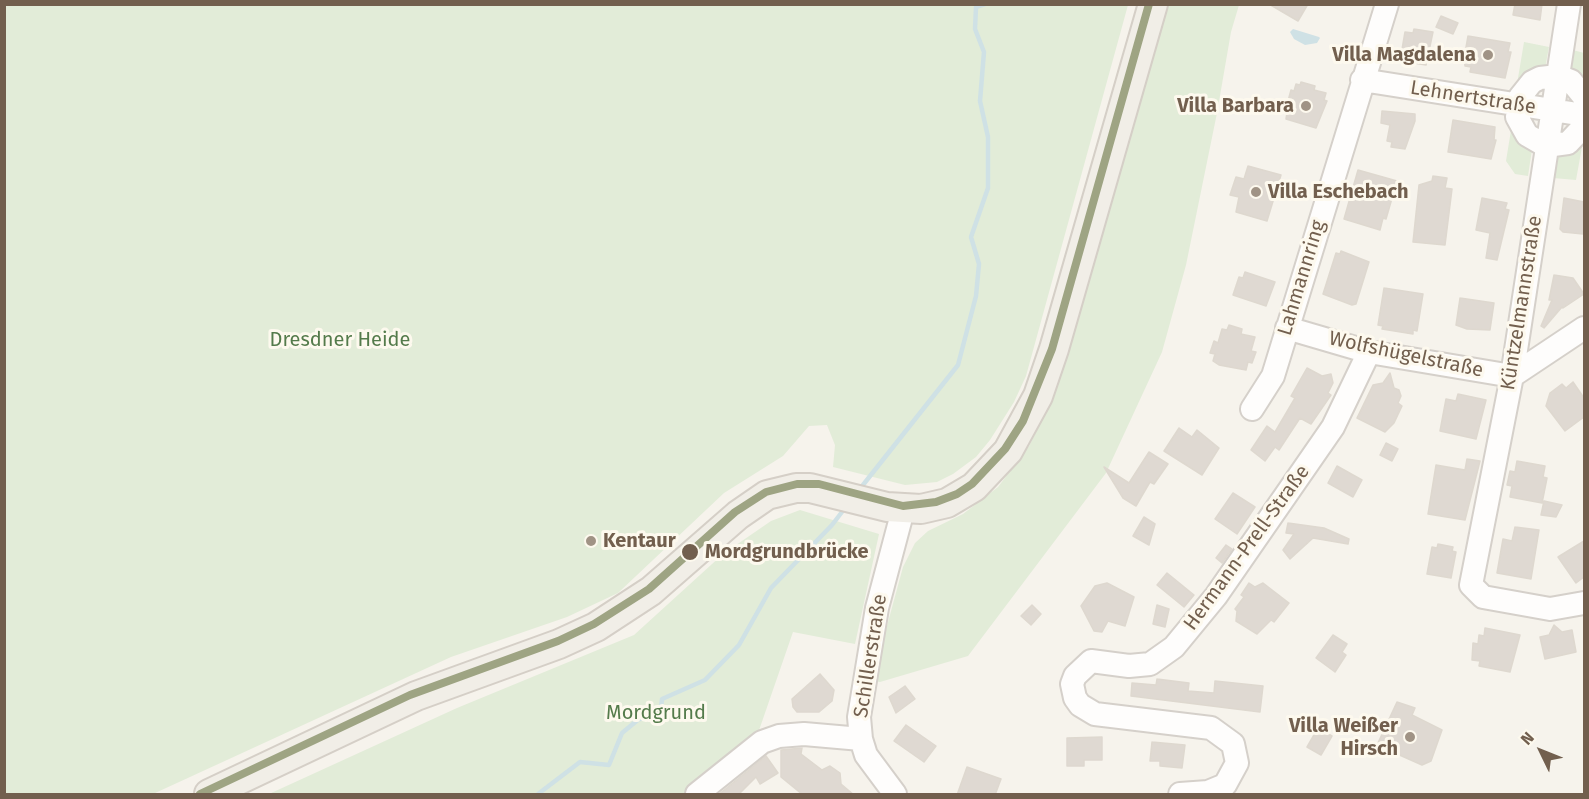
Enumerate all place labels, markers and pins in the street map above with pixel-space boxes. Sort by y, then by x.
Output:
place label: Villa Magdalena [1332,43,1476,67]
marker: Villa Magdalena [1481,48,1495,62]
place label: Villa Barbara [1177,94,1294,118]
marker: Villa Barbara [1299,99,1313,113]
place label: Villa Eschebach [1268,180,1409,204]
marker: Villa Eschebach [1249,185,1263,199]
place label: Kentaur [603,529,676,553]
marker: Kentaur [584,534,598,548]
place label: Mordgrundbrücke [705,540,869,564]
marker: Mordgrundbrücke [680,542,700,562]
place label: Villa Weißer Hirsch [1289,714,1398,761]
marker: Villa Weißer Hirsch [1403,730,1417,744]

